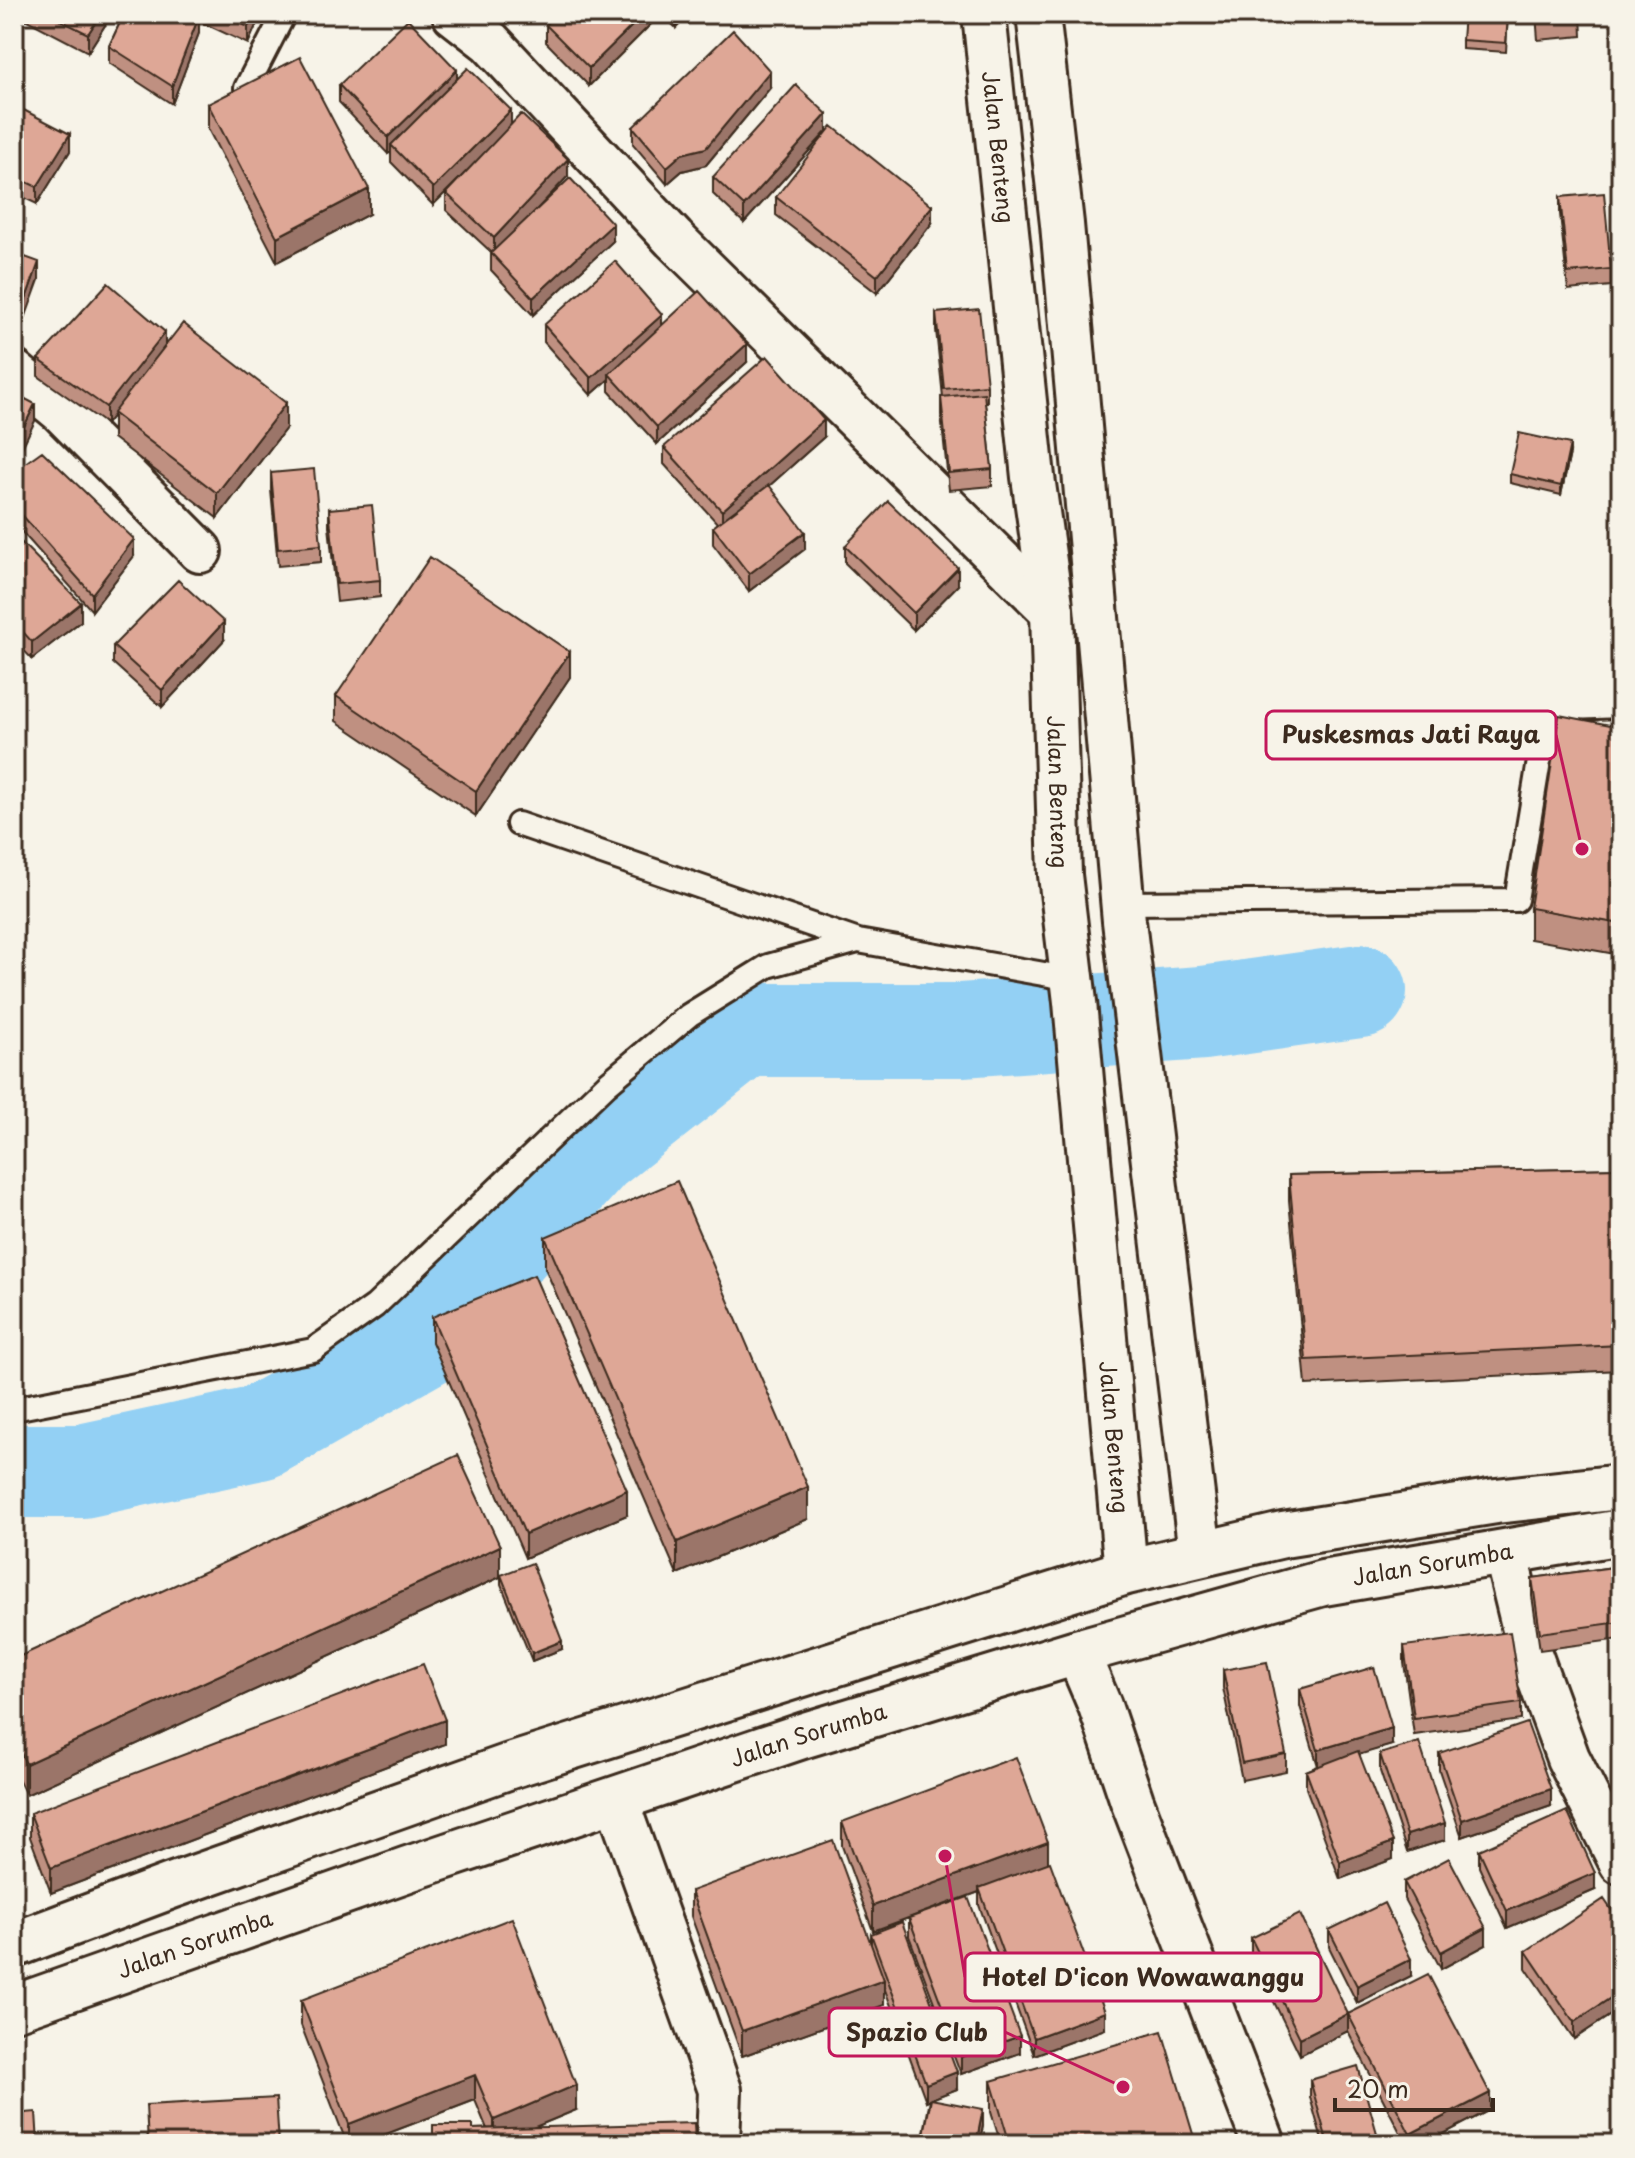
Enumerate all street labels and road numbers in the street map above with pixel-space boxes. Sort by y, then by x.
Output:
street label: Jalan Benteng [975,69,1024,225]
street label: Jalan Benteng [1040,715,1078,869]
street label: Jalan Benteng [1092,1360,1139,1515]
street label: Jalan Sorumba [1350,1533,1516,1593]
street label: Jalan Sorumba [725,1693,890,1774]
street label: Jalan Sorumba [113,1900,277,1985]

